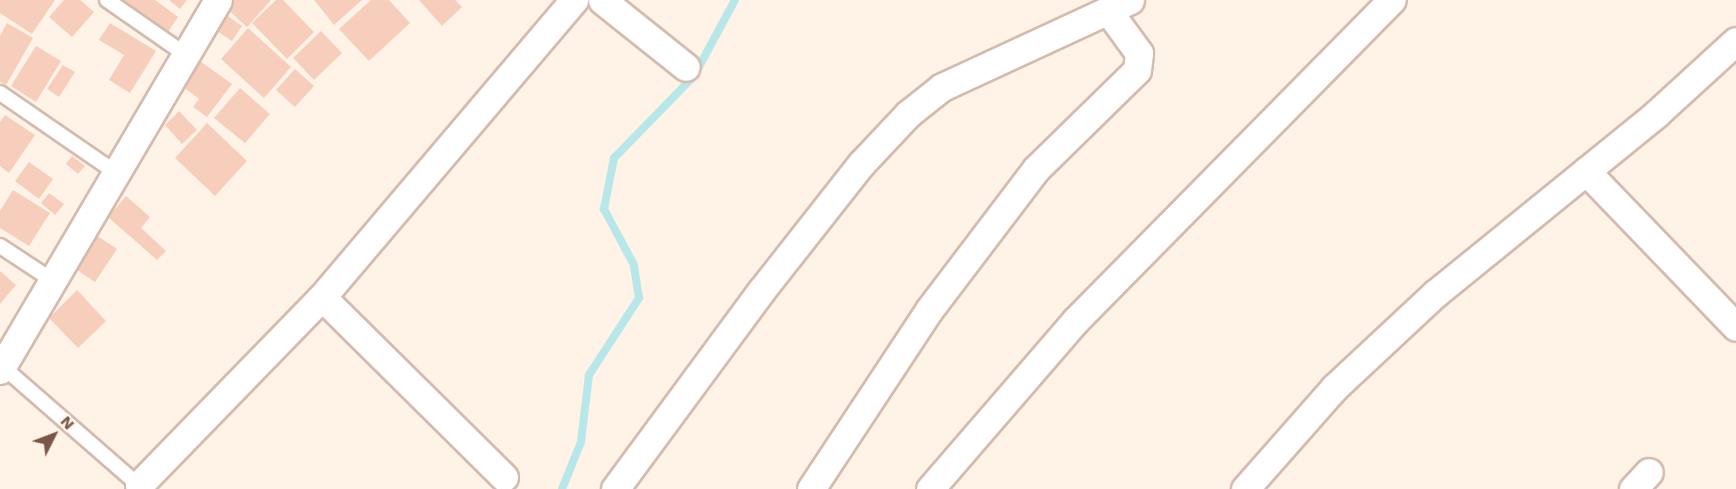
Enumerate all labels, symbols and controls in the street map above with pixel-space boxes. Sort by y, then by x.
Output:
north arrow [24,405,84,465]
text: N [57,412,79,433]

